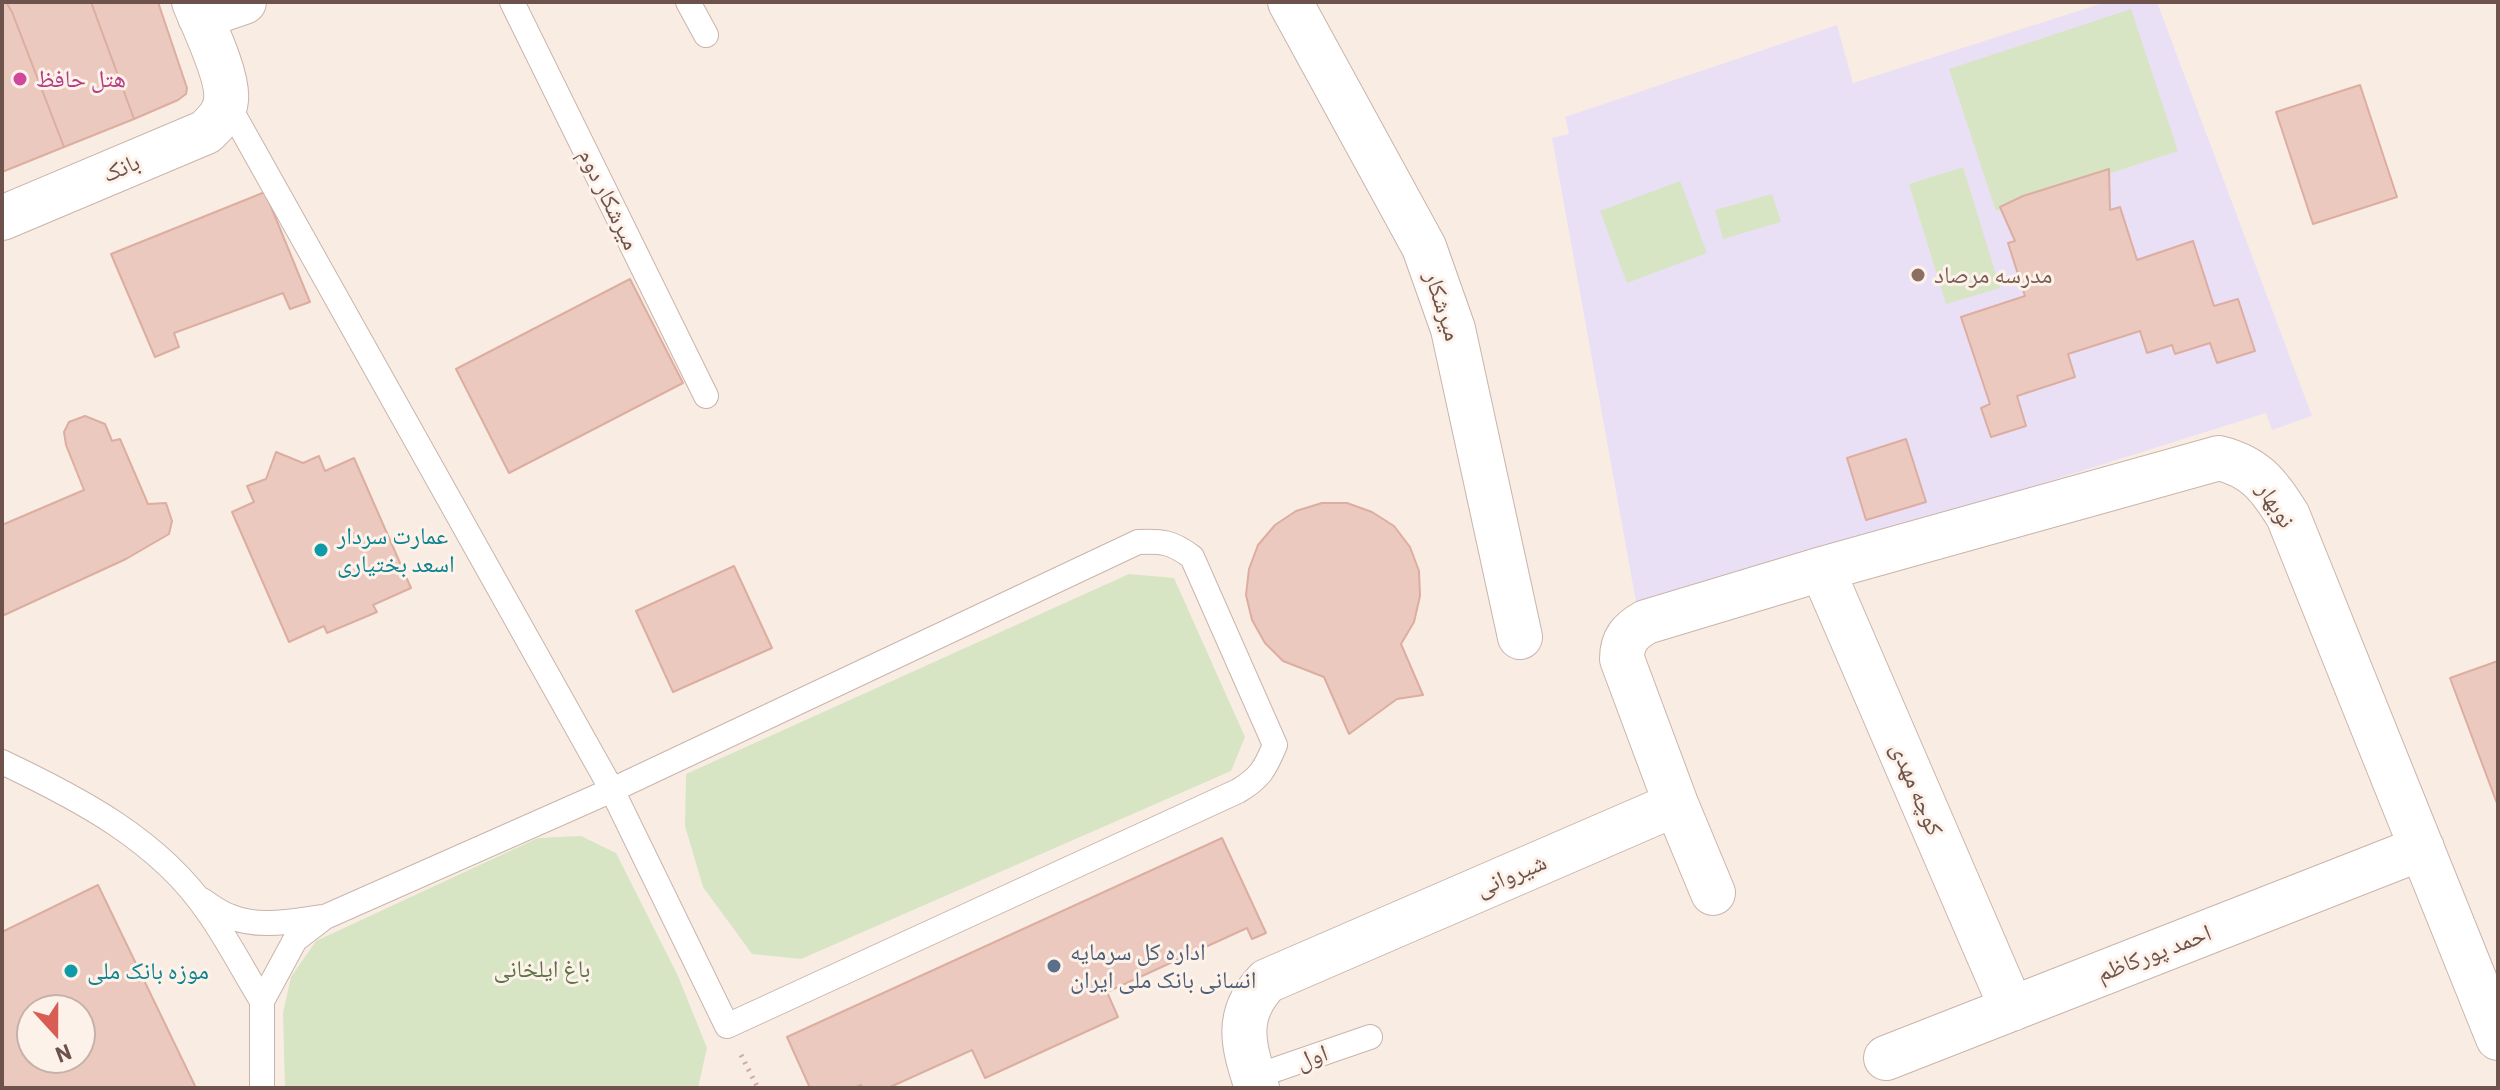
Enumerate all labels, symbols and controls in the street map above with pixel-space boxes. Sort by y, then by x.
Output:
place label: هتل حافظ [36,65,126,93]
marker: هتل حافظ [11,70,29,88]
street label: میرشکار دوم [572,144,646,254]
street label: بانک [98,147,144,189]
place label: مدرسه مرصاد [1934,261,2053,289]
marker: مدرسه مرصاد [1909,266,1927,284]
street label: میرشکار [1418,268,1468,344]
street label: نوبهار [2251,477,2301,533]
place label: عمارت سردار اسعد بختیاری [337,522,455,578]
marker: عمارت سردار اسعد بختیاری [312,541,330,559]
street label: کوچه مهدی [1885,738,1949,840]
street label: شیروانی [1471,847,1551,903]
street label: احمد پورکاظم [2093,918,2215,988]
place label: اداره کل سرمایه انسانی بانک ملی ایران [1070,938,1256,994]
park label: باغ ایلخانی [494,955,590,983]
place label: موزه بانک ملی [87,957,209,985]
marker: اداره کل سرمایه انسانی بانک ملی ایران [1045,957,1063,975]
marker: موزه بانک ملی [62,962,80,980]
north arrow [16,994,96,1074]
street label: اول [1293,1038,1331,1076]
text: N [52,1040,75,1069]

